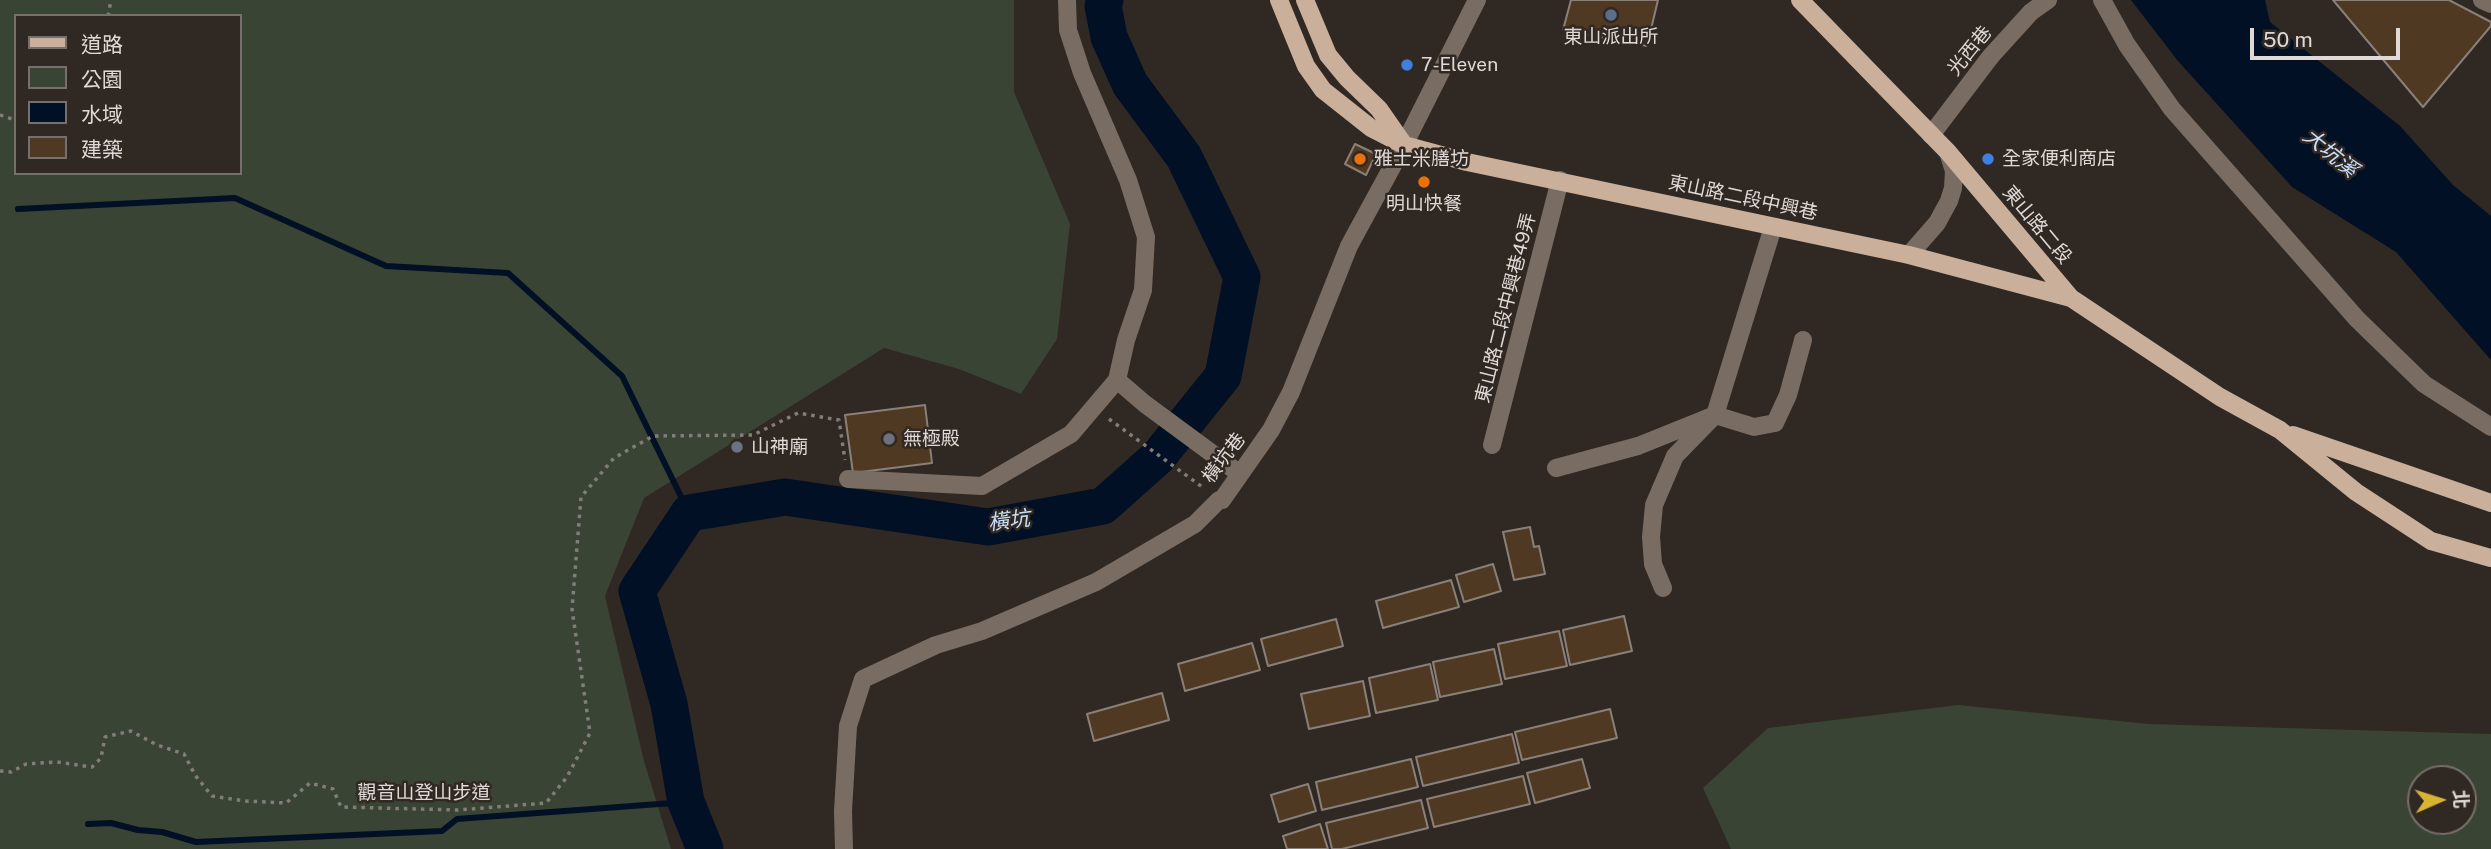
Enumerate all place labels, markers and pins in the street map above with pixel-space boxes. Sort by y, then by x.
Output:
marker: 東山派出所 [1603,7,1619,23]
place label: 東山派出所 [1564,26,1658,48]
place label: 7-Eleven [1421,54,1498,76]
marker: 7-Eleven [1399,57,1415,73]
place label: 雅士米膳坊 [1374,148,1469,170]
place label: 全家便利商店 [2002,148,2116,170]
marker: 雅士米膳坊 [1352,151,1368,167]
marker: 全家便利商店 [1980,151,1996,167]
marker: 明山快餐 [1416,174,1432,190]
place label: 明山快餐 [1386,193,1462,215]
place label: 無極殿 [903,428,960,450]
marker: 無極殿 [881,431,897,447]
place label: 山神廟 [751,436,808,458]
marker: 山神廟 [729,439,745,455]

